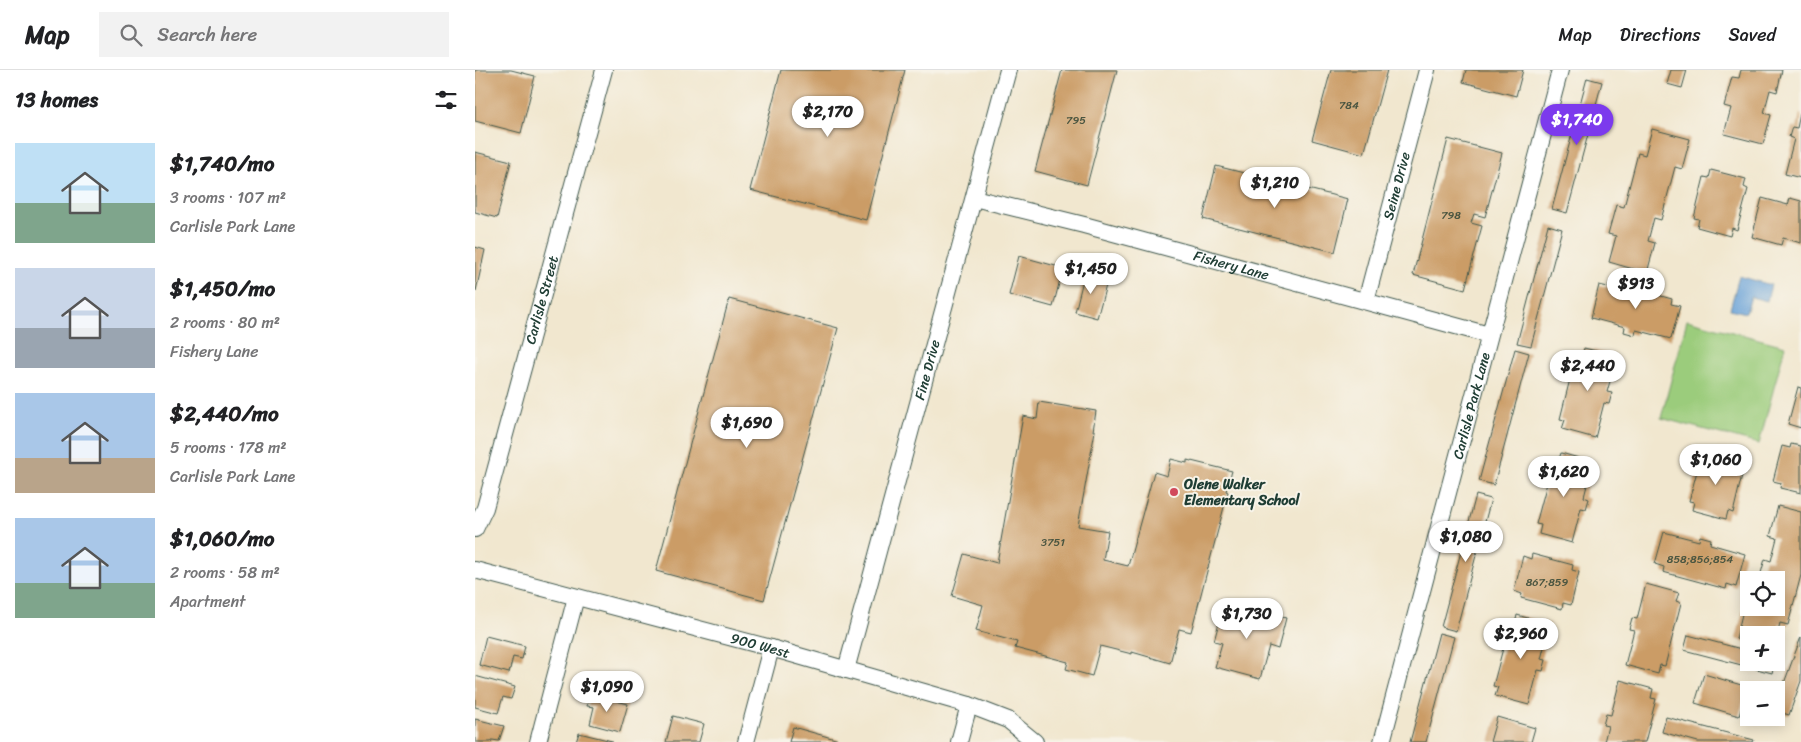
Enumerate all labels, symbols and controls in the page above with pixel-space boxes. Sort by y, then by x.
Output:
search box [99,12,449,57]
text: Map [25,14,69,56]
text: Search here [157,18,257,51]
text: Map [1559,19,1592,51]
text: Directions [1620,19,1701,51]
text: Saved [1729,19,1776,51]
icon: search [117,21,145,49]
text: 13 homes [15,81,98,119]
icon: filters [432,86,460,114]
pin: $2,170 [787,96,869,138]
house number: 784 [1339,96,1359,115]
text: $2,170 [803,97,853,126]
pin: $1,740 [1536,104,1618,146]
text: $1,740 [1551,105,1603,134]
house number: 795 [1066,111,1086,130]
text: $1,740/mo [170,145,274,183]
street label: Seine Drive [1375,149,1417,223]
icon: home [55,163,115,223]
pin: $1,210 [1234,166,1316,209]
text: $1,210 [1251,168,1299,197]
text: 3 rooms · 107 m² [170,183,286,212]
house number: 798 [1441,206,1461,225]
text: Carlisle Park Lane [170,212,295,241]
street label: Fishery Lane [1191,243,1272,287]
pin: $1,450 [1050,252,1132,295]
street label: Carlisle Street [518,253,566,347]
text: $1,450 [1065,254,1117,283]
pin: $913 [1606,268,1666,310]
text: $913 [1618,269,1654,298]
text: $1,450/mo [170,270,275,308]
icon: home [55,288,115,348]
text: 2 rooms · 80 m² [170,308,280,337]
text: Fishery Lane [170,337,258,366]
street label: Fine Drive [907,337,947,403]
street label: Carlisle Park Lane [1445,349,1497,462]
pin: $2,440 [1547,350,1629,392]
text: $2,440 [1561,351,1615,380]
text: $2,440/mo [170,395,279,433]
pin: $1,690 [706,406,788,449]
text: $1,690 [722,408,772,437]
icon: home [55,413,115,473]
text: 5 rooms · 178 m² [170,433,287,462]
pin: $1,060 [1675,444,1757,486]
text: $1,060 [1690,445,1742,474]
pin: $1,620 [1523,456,1605,498]
text: $1,620 [1539,457,1589,486]
text: Carlisle Park Lane [170,462,295,491]
place label: Olene Walker Elementary School [1183,472,1301,513]
marker: Olene Walker Elementary School [1168,486,1180,498]
text: $1,060/mo [170,520,274,558]
pin: $1,080 [1425,520,1507,563]
text: $1,080 [1440,522,1492,551]
house number: 3751 [1041,533,1065,552]
icon: home [55,538,115,598]
house number: 858;856;854 [1667,550,1733,569]
text: 2 rooms · 58 m² [170,558,280,587]
map controls [1740,571,1785,726]
button: locate [1740,571,1785,616]
house number: 867;859 [1526,573,1569,592]
text: Apartment [170,587,246,616]
pin: $1,730 [1206,598,1288,640]
text: $1,730 [1222,599,1272,628]
pin: $2,960 [1480,618,1562,660]
text: $2,960 [1494,619,1548,648]
street label: 900 West [728,625,793,665]
button: + [1740,626,1785,671]
pin: $1,090 [566,670,648,713]
text: $1,090 [581,672,633,701]
button: − [1740,681,1785,726]

